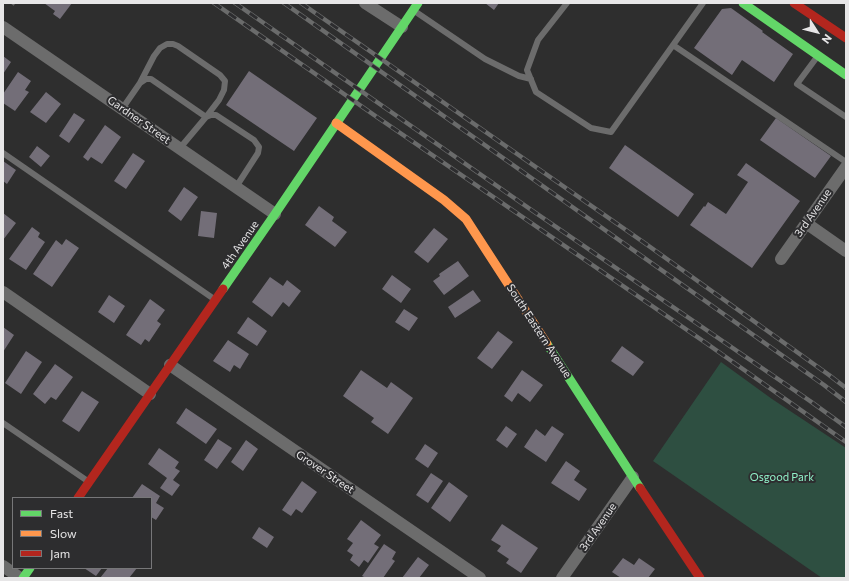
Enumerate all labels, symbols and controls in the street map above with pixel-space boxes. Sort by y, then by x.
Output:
north arrow [797,12,837,52]
text: N [819,32,835,47]
street label: Gardner Street [105,93,173,147]
street label: 3rd Avenue [792,186,834,240]
street label: 4th Avenue [218,218,262,272]
street label: South Eastern Avenue [504,282,574,380]
street label: Grover Street [293,448,357,496]
park label: Osgood Park [750,470,814,484]
legend [12,497,152,569]
street label: 3rd Avenue [577,500,619,554]
text: Fast [50,506,73,520]
text: Slow [50,526,77,540]
text: Jam [50,546,70,560]

